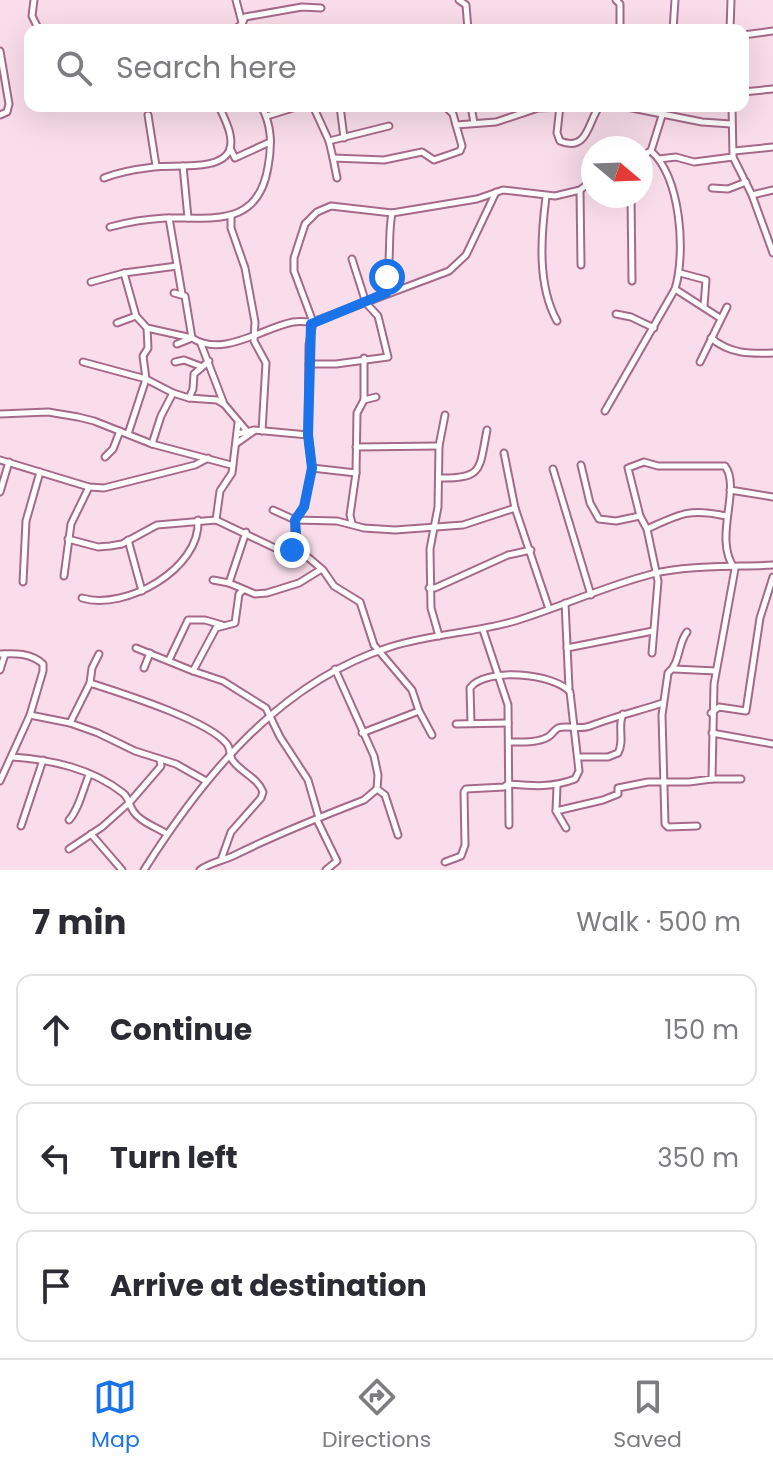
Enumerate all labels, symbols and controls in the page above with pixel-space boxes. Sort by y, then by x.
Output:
search box [24,24,749,112]
icon: search [52,46,96,90]
text: Search here [116,46,297,89]
north arrow [581,136,653,208]
route start [369,259,405,295]
route end [274,532,310,568]
text: 7 min [32,898,126,946]
text: Walk · 500 m [576,904,741,940]
icon: ahead [34,1008,78,1052]
text: Continue [110,1008,252,1051]
text: 150 m [664,1012,739,1048]
icon: left [34,1136,78,1180]
text: Turn left [110,1136,238,1179]
text: 350 m [657,1140,739,1176]
icon: arrive [34,1264,78,1308]
text: Arrive at destination [110,1264,427,1307]
tab: Map [91,1375,140,1456]
tab: Directions [322,1375,431,1456]
tab: Saved [613,1375,682,1456]

